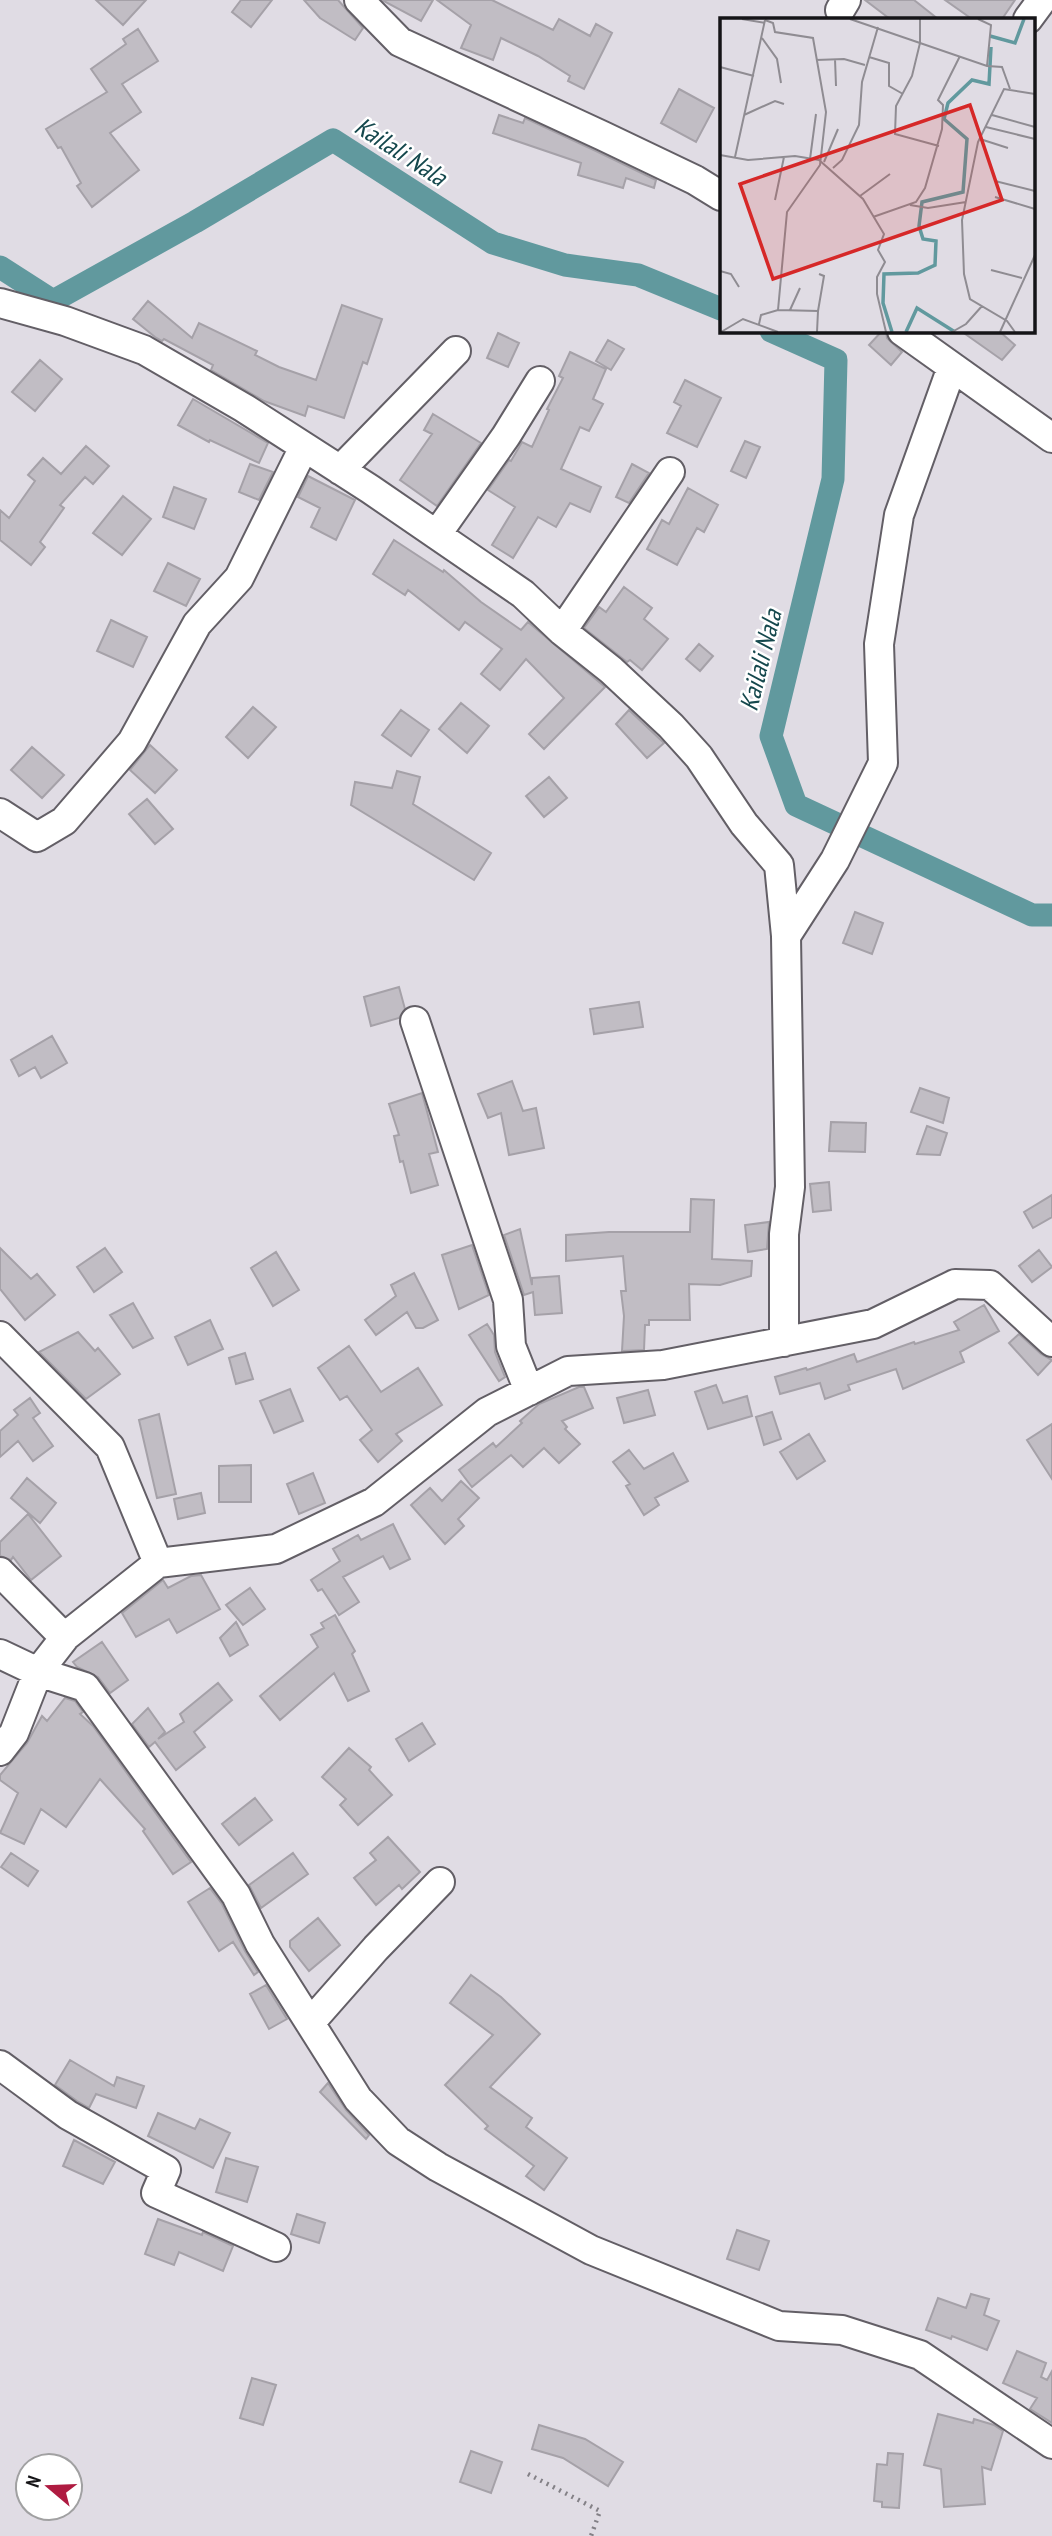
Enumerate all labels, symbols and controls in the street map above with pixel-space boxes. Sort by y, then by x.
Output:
inset map [720,18,1034,332]
water label: Kailali Nala [349,109,454,194]
water label: Kailali Nala [732,605,789,714]
north arrow [14,2452,84,2522]
text: N [20,2473,46,2490]

